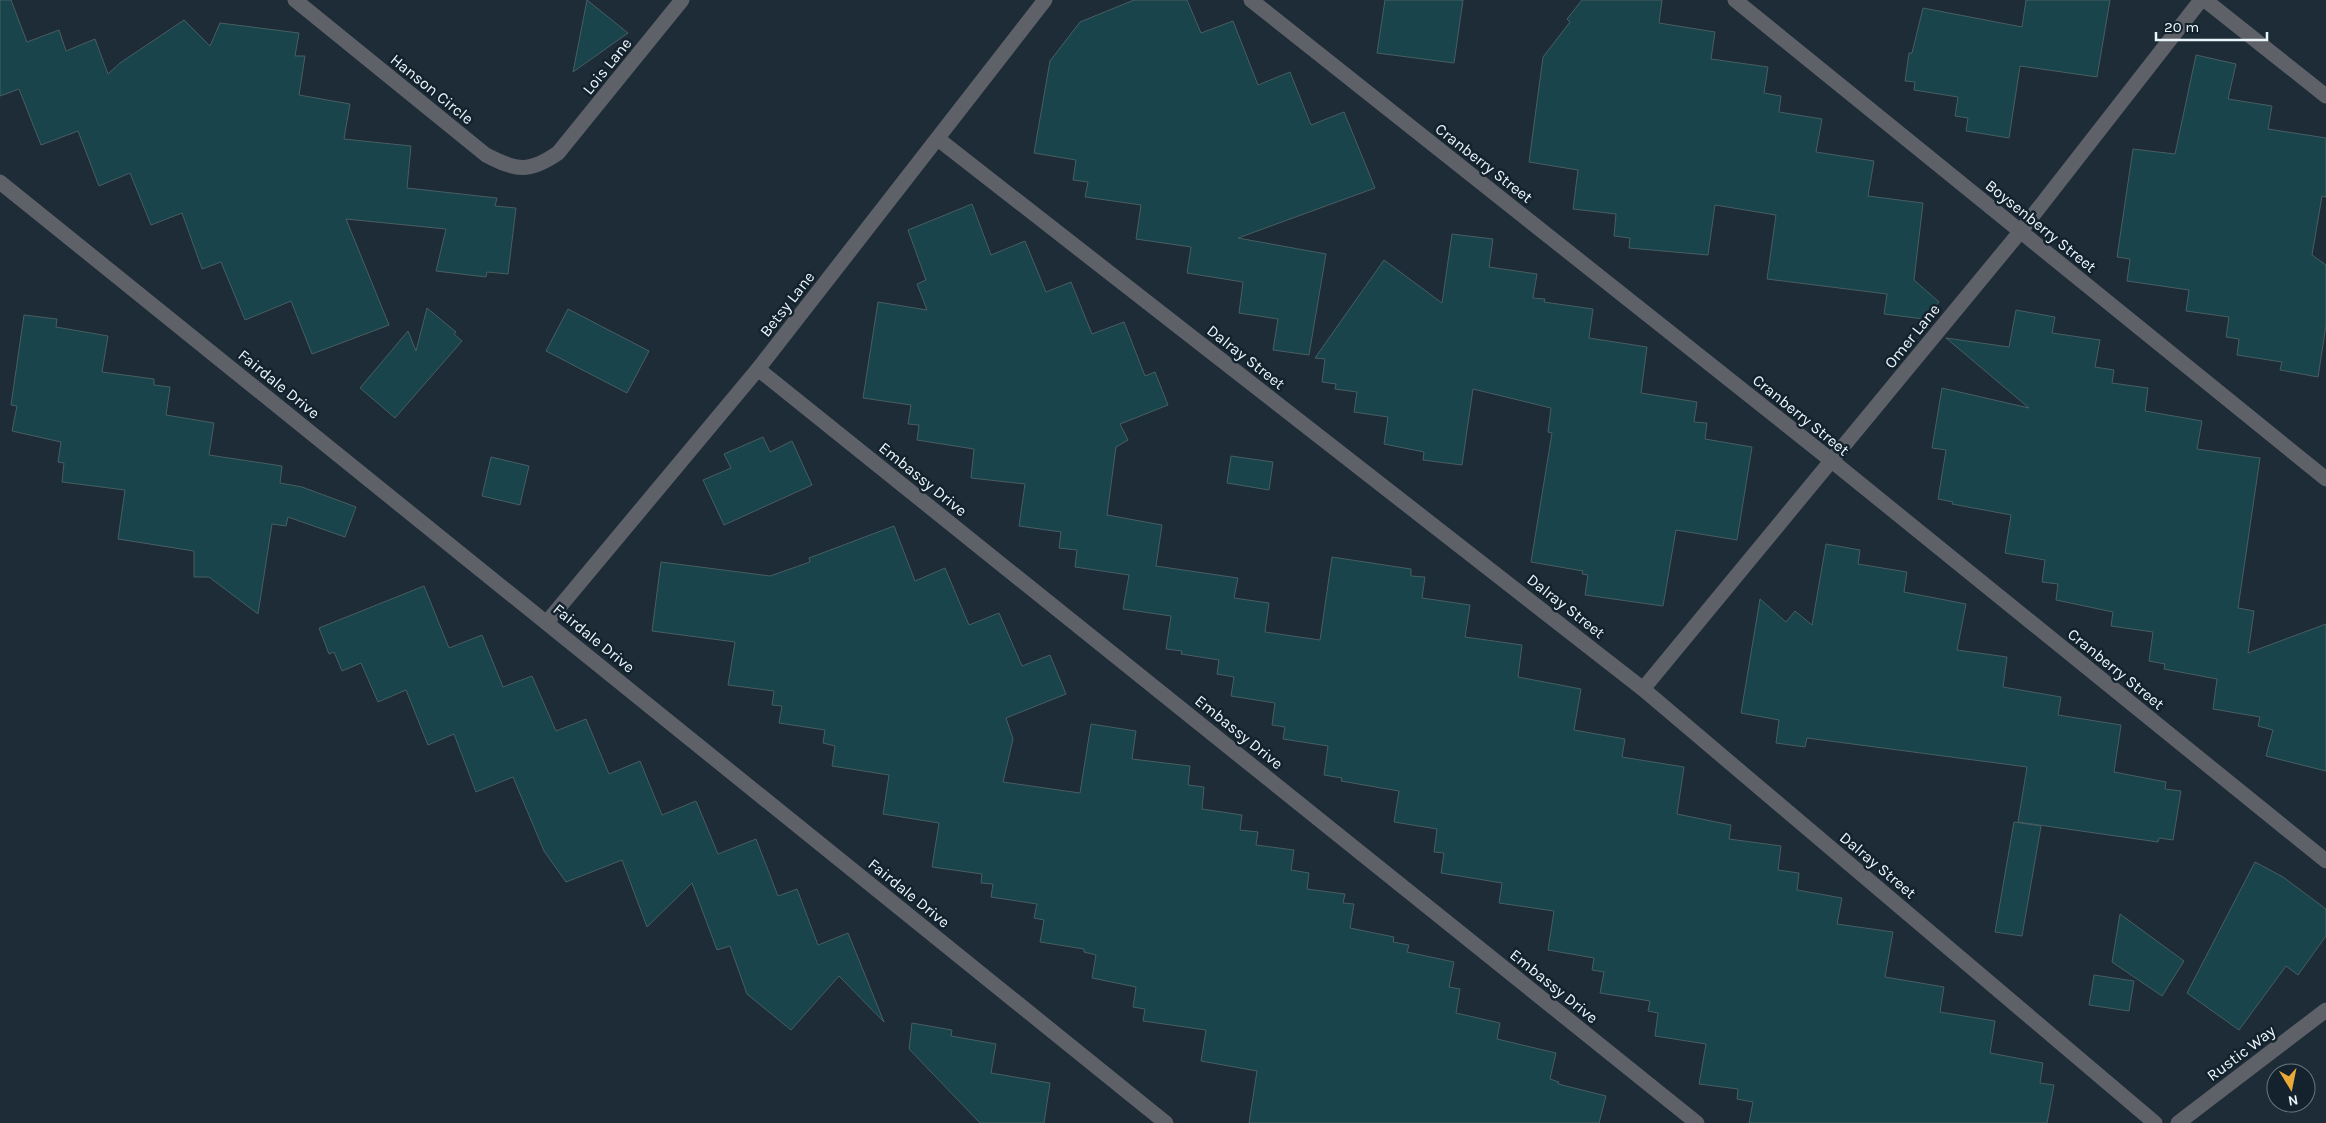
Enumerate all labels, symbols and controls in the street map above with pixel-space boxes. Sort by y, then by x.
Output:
scale bar [2156,10,2267,42]
text: 20 m [2164,18,2199,36]
street label: Lois Lane [578,34,636,98]
street label: Hanson Circle [387,50,477,128]
street label: Cranberry Street [1431,119,1537,207]
street label: Boysenberry Street [1982,176,2100,276]
street label: Betsy Lane [756,268,818,340]
street label: Omer Lane [1880,300,1944,372]
street label: Dalray Street [1203,321,1289,393]
street label: Fairdale Drive [234,345,324,423]
street label: Cranberry Street [1749,370,1853,460]
street label: Embassy Drive [875,438,971,520]
street label: Dalray Street [1523,570,1609,642]
street label: Fairdale Drive [549,599,639,677]
street label: Cranberry Street [2064,624,2168,714]
street label: Embassy Drive [1191,691,1287,773]
street label: Dalray Street [1836,828,1920,902]
street label: Fairdale Drive [864,854,954,932]
street label: Embassy Drive [1506,945,1602,1027]
street label: Rustic Way [2203,1021,2279,1085]
north arrow [2266,1063,2316,1113]
text: N [2287,1091,2300,1110]

